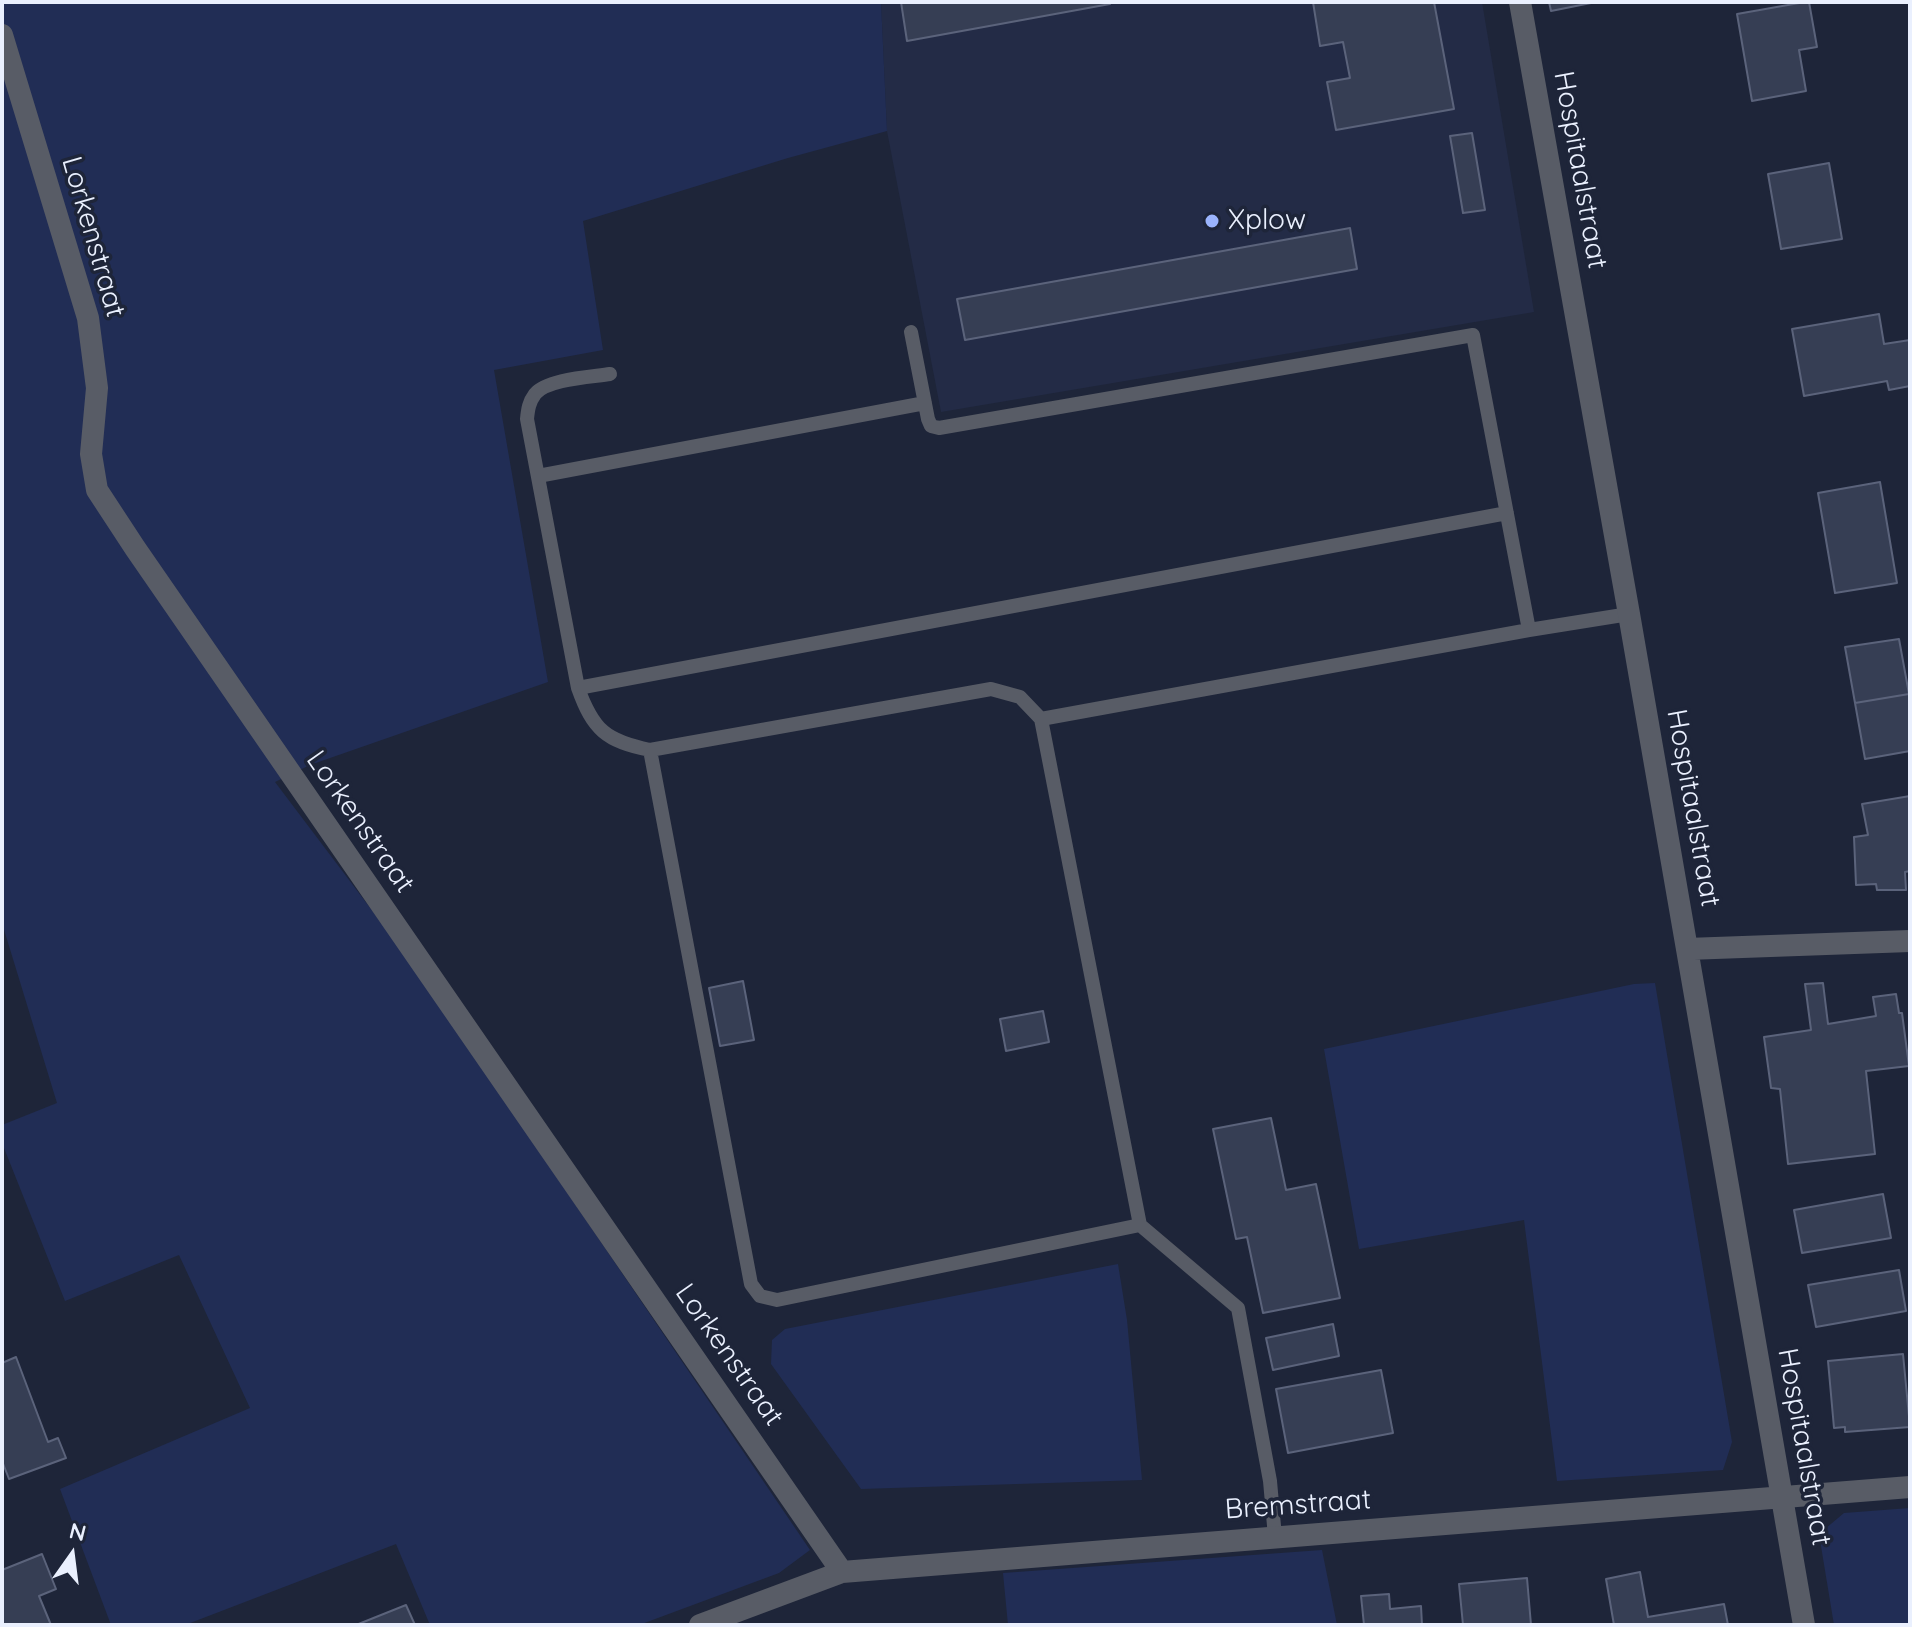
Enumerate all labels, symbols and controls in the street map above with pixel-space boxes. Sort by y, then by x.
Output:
street label: Hospitaalstraat [1546,69,1614,271]
street label: Lorkenstraat [54,153,132,321]
place label: Xplow [1228,204,1306,238]
marker: Xplow [1203,212,1221,230]
street label: Hospitaalstraat [1659,707,1727,909]
street label: Lorkenstraat [299,744,421,900]
street label: Lorkenstraat [668,1277,790,1433]
street label: Hospitaalstraat [1770,1346,1838,1548]
street label: Bremstraat [1224,1483,1372,1527]
north arrow [32,1515,112,1595]
text: N [67,1516,89,1547]

